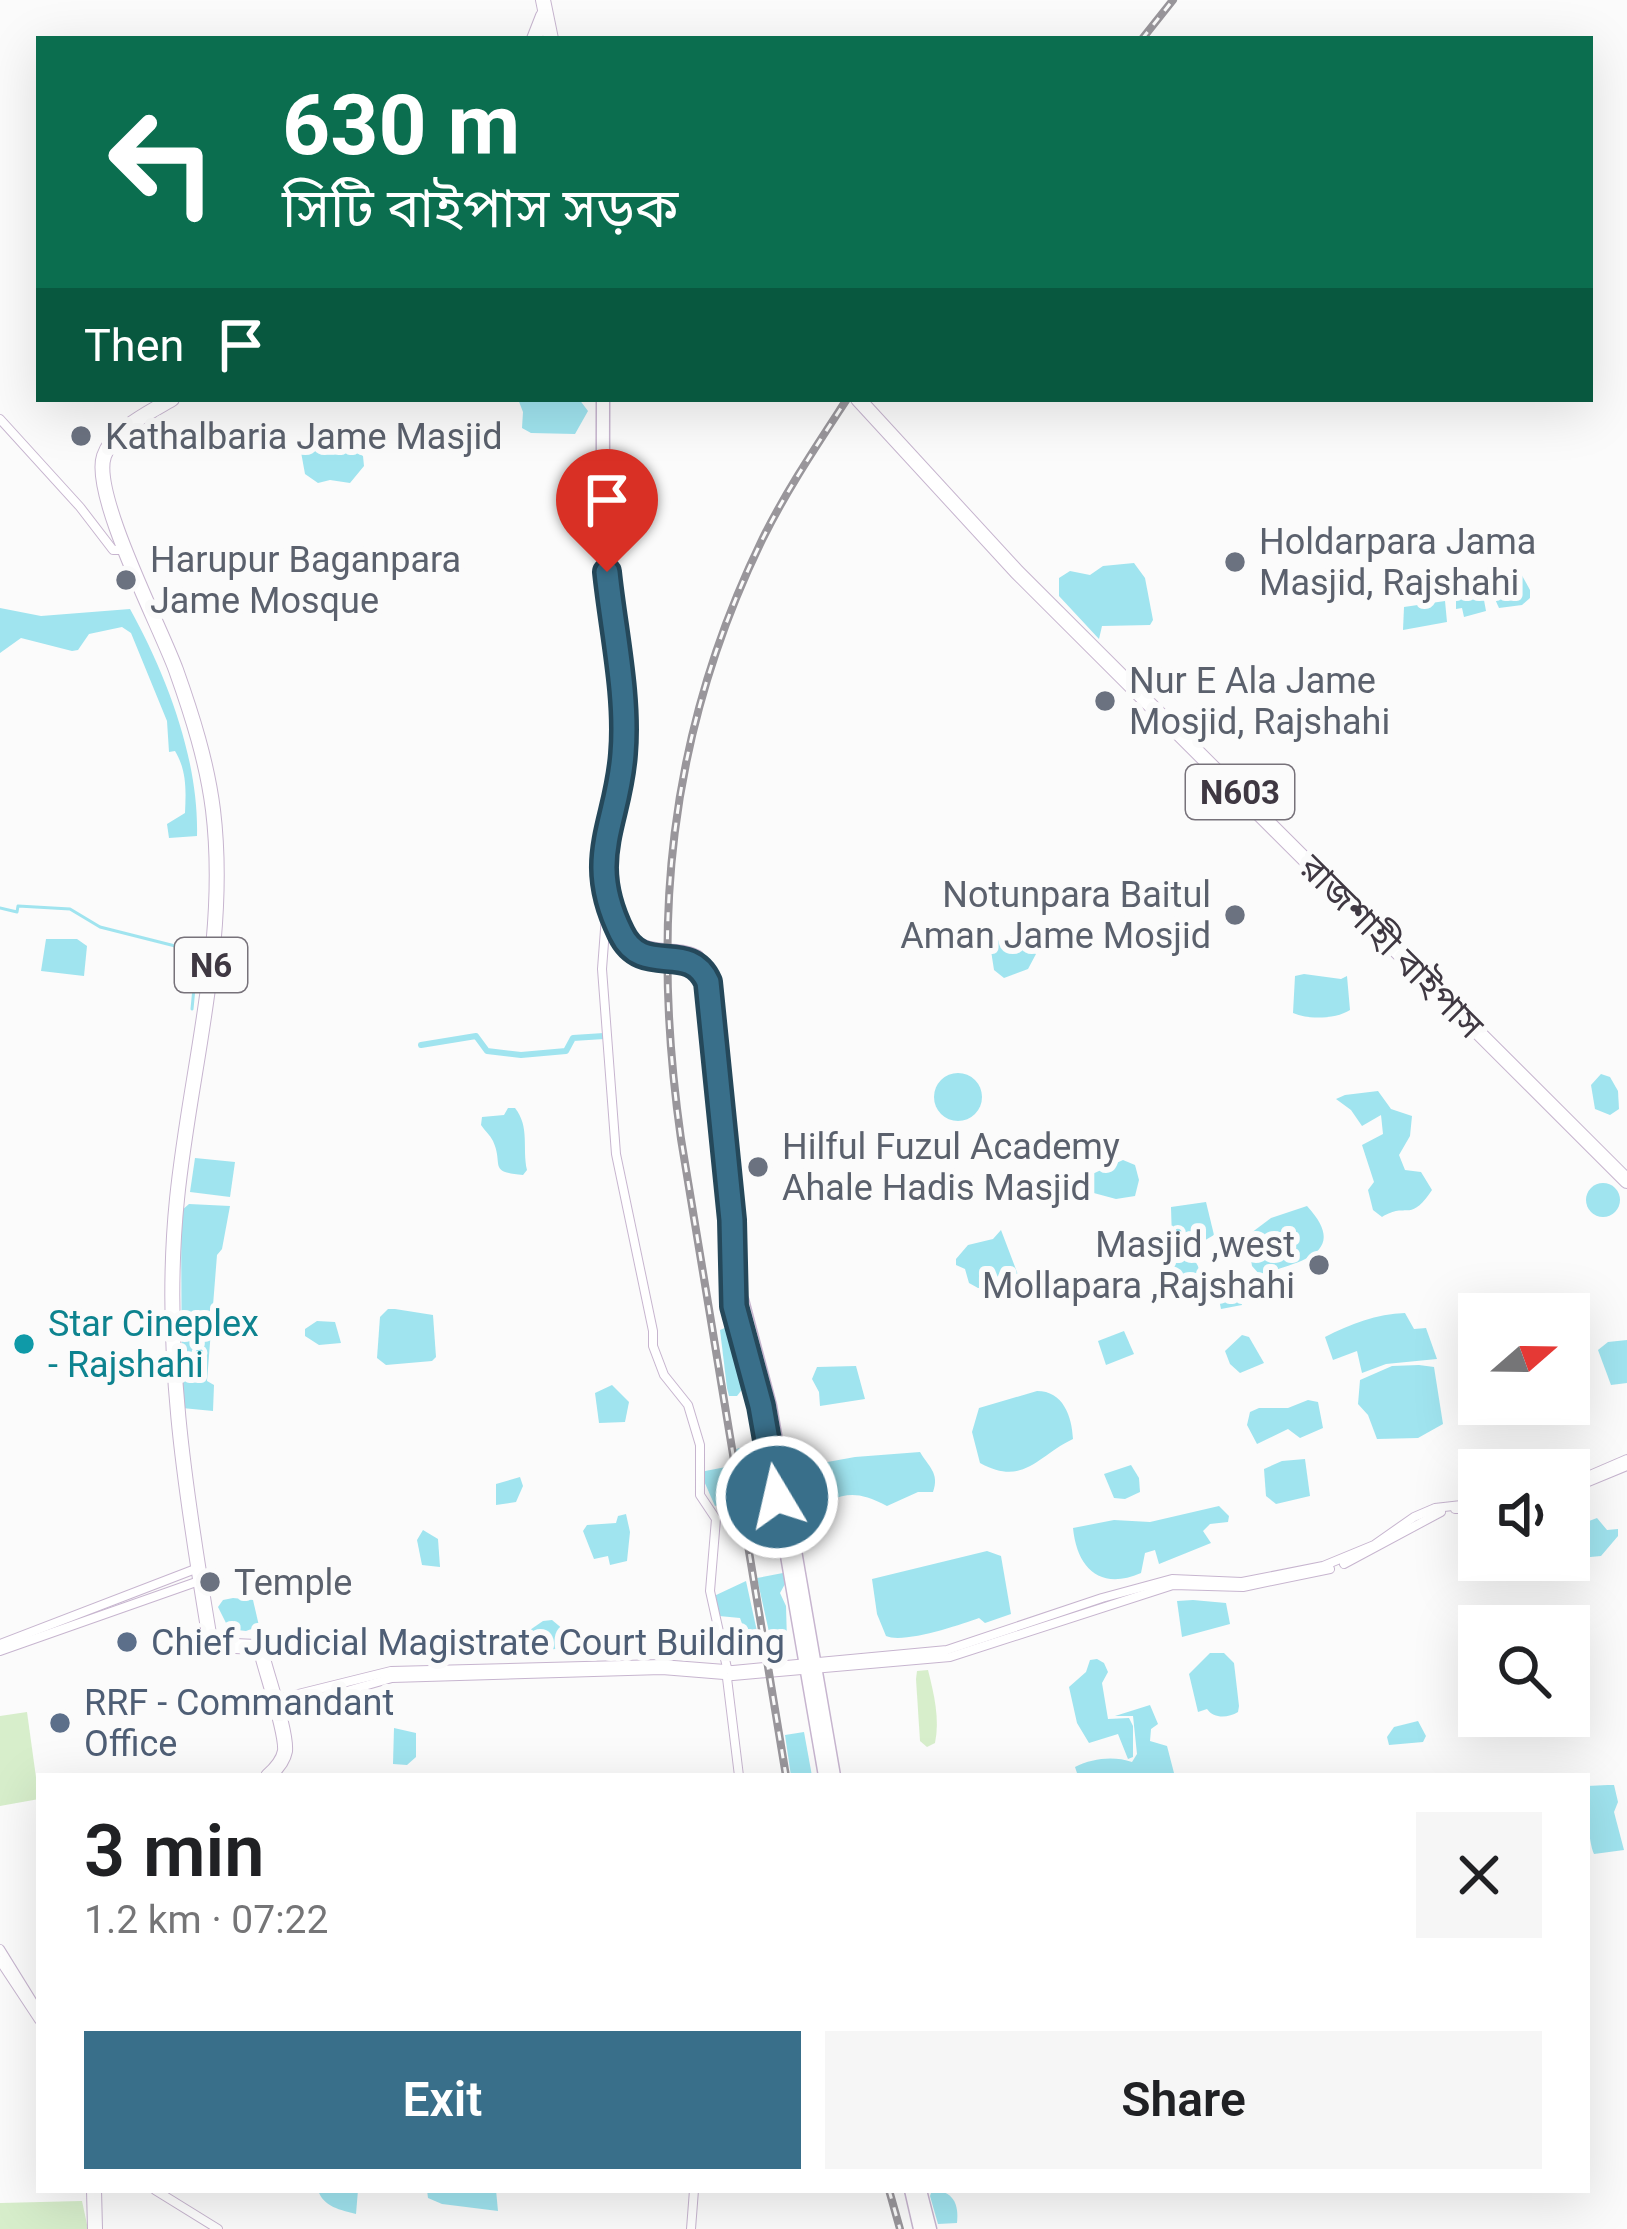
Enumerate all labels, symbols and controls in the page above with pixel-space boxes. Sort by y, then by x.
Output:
text: 630 m [282,76,520,175]
icon: left [84,84,240,240]
text: সিটি বাইপাস সড়ক [282,177,678,240]
icon: arrive [208,312,274,378]
text: Then [84,319,184,372]
place label: Kathalbaria Jame Masjid [105,416,503,458]
marker: Kathalbaria Jame Masjid [68,423,94,449]
pin [556,449,658,572]
icon: arrive [574,467,640,533]
place label: Holdarpara Jama Masjid, Rajshahi [1259,521,1536,604]
place label: Harupur Baganpara Jame Mosque [150,539,461,622]
marker: Holdarpara Jama Masjid, Rajshahi [1222,549,1248,575]
marker: Harupur Baganpara Jame Mosque [113,567,139,593]
place label: Nur E Ala Jame Mosjid, Rajshahi [1129,660,1390,743]
marker: Nur E Ala Jame Mosjid, Rajshahi [1092,688,1118,714]
road number: N603 [1186,765,1294,819]
street label: রাজশাহী বাইপাস [1290,845,1493,1047]
place label: Notunpara Baitul Aman Jame Mosjid [900,874,1211,957]
marker: Notunpara Baitul Aman Jame Mosjid [1222,902,1248,928]
road number: N6 [175,938,247,992]
place label: Hilful Fuzul Academy Ahale Hadis Masjid [782,1126,1120,1209]
marker: Hilful Fuzul Academy Ahale Hadis Masjid [745,1154,771,1180]
place label: Masjid ,west Mollapara ,Rajshahi [982,1224,1295,1307]
marker: Masjid ,west Mollapara ,Rajshahi [1306,1252,1332,1278]
north arrow [1458,1293,1590,1425]
map controls [1458,1293,1590,1737]
place label: Star Cineplex - Rajshahi [48,1303,259,1386]
marker: Star Cineplex - Rajshahi [11,1331,37,1357]
position arrow [714,1434,840,1560]
button: sound [1458,1449,1590,1581]
place label: Temple [234,1562,352,1604]
marker: Temple [197,1569,223,1595]
button: search [1458,1605,1590,1737]
place label: Chief Judicial Magistrate Court Building [151,1622,785,1664]
marker: Chief Judicial Magistrate Court Building [114,1629,140,1655]
place label: RRF - Commandant Office [84,1682,394,1765]
marker: RRF - Commandant Office [47,1710,73,1736]
text: 3 min [84,1809,265,1894]
button: close [1416,1812,1542,1938]
text: 1.2 km · 07:22 [84,1897,328,1943]
button: Exit [84,2031,801,2169]
button: Share [825,2031,1542,2169]

